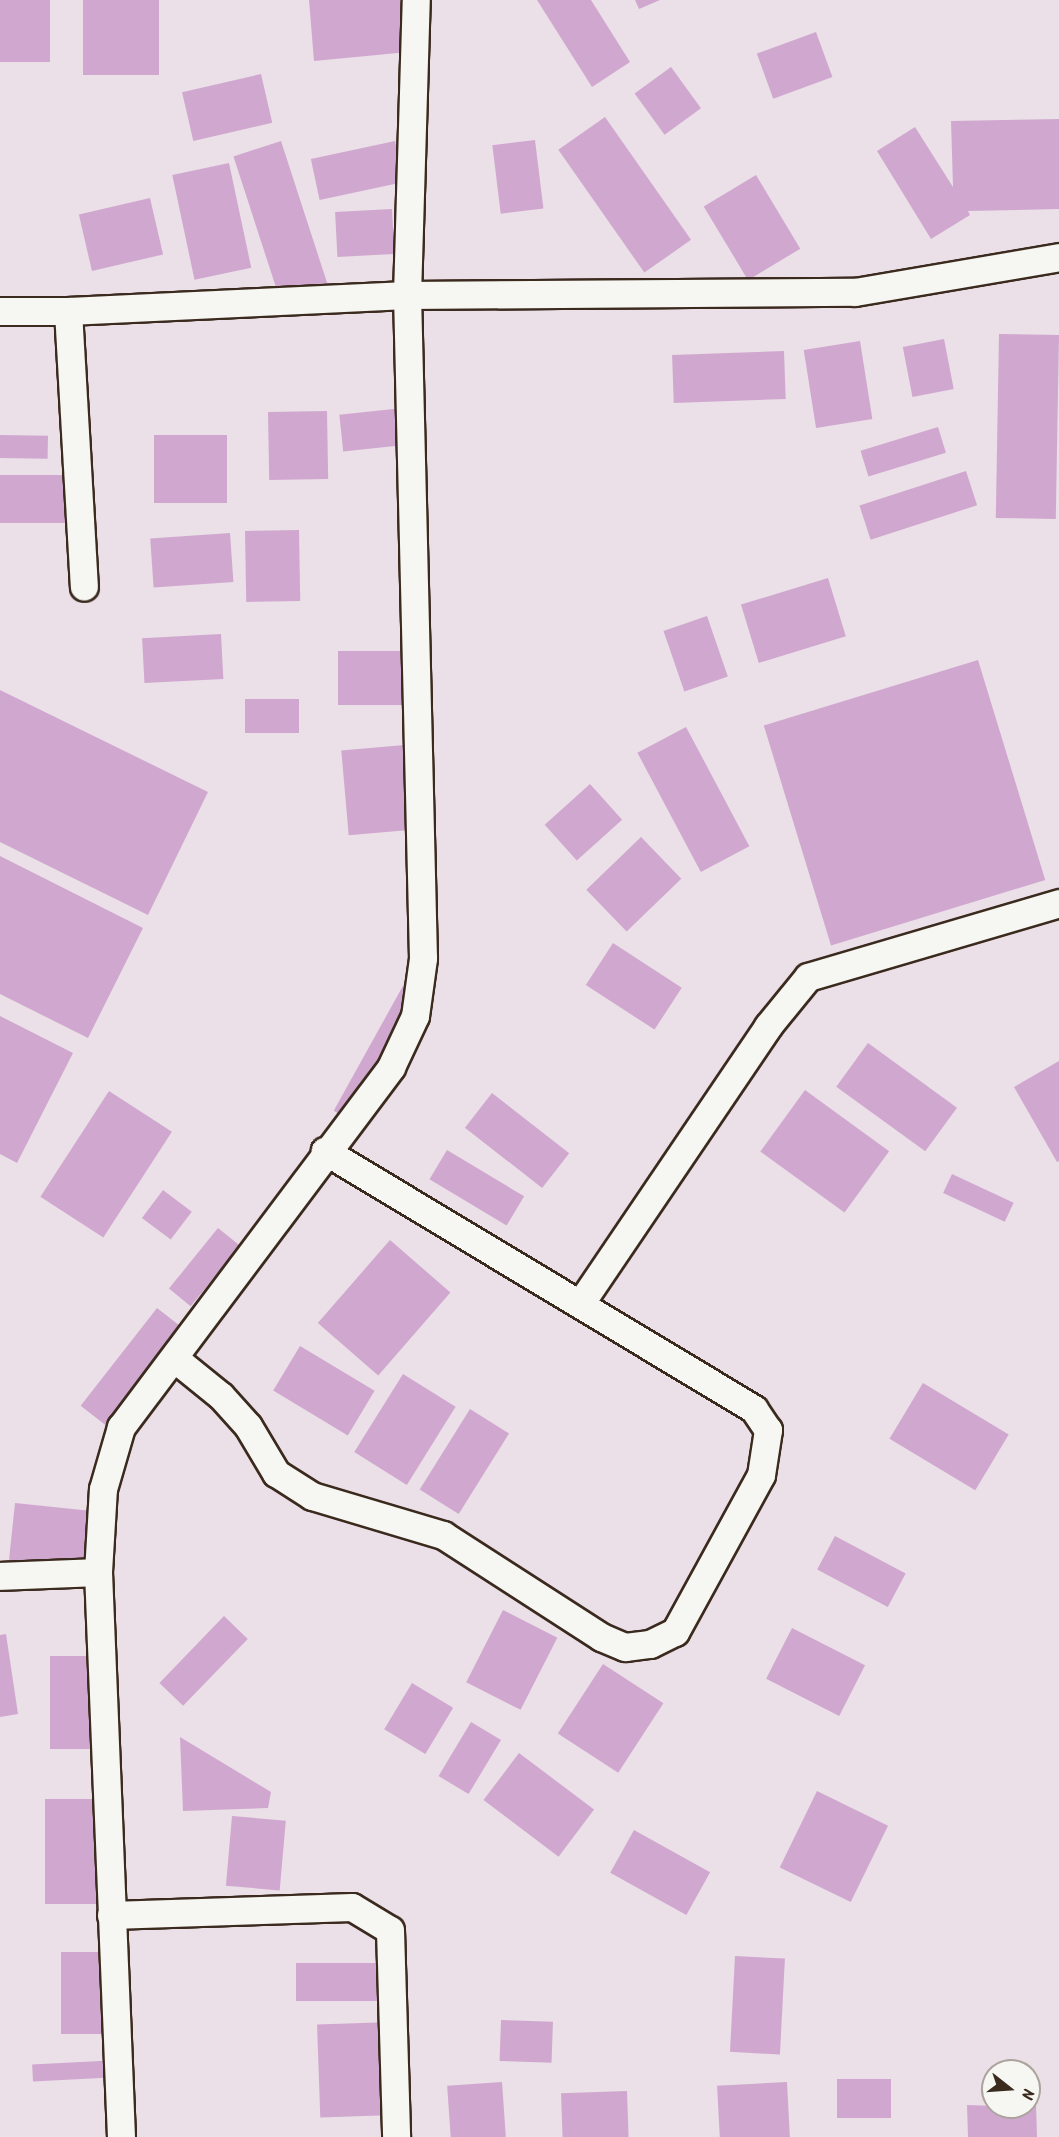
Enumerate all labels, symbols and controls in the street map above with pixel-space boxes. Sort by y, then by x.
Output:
north arrow [981,2059,1041,2119]
text: N [1013,2085,1040,2102]

